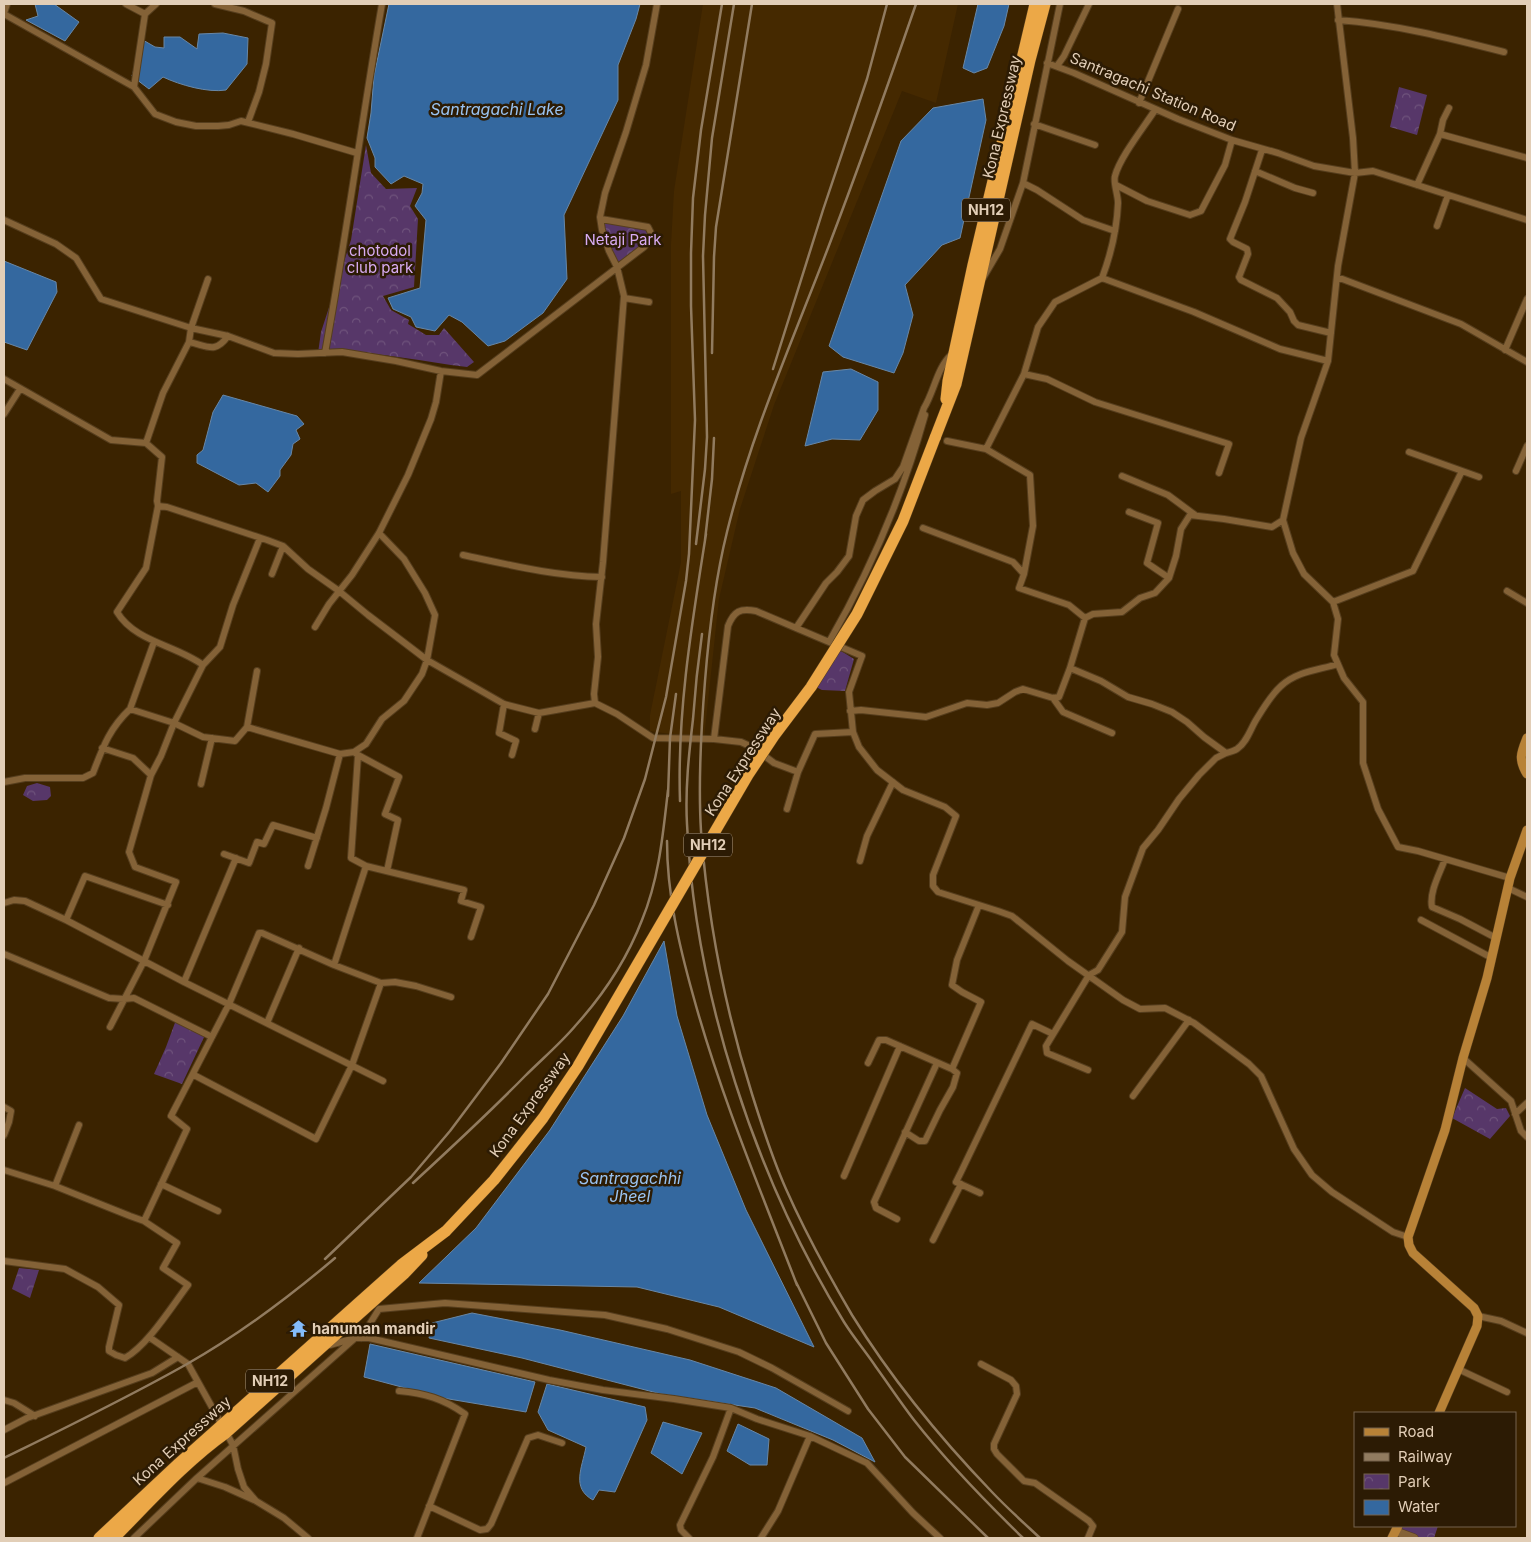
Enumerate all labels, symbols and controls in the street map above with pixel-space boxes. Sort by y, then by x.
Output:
street label: Santragachi Station Road [1067,48,1239,135]
street label: Kona Expressway [978,53,1025,180]
water label: Santragachi Lake [430,99,564,119]
road number: NH12 [962,198,1010,222]
park label: Netaji Park [584,230,662,249]
park label: chotodol club park [347,241,414,277]
street label: Kona Expressway [701,704,785,819]
road number: NH12 [684,834,732,856]
street label: Kona Expressway [485,1048,574,1161]
water label: Santragachhi Jheel [579,1168,682,1206]
temple icon: hanuman mandir [288,1319,308,1339]
place label: hanuman mandir [312,1319,435,1338]
road number: NH12 [246,1370,294,1392]
street label: Kona Expressway [129,1391,235,1490]
legend [1354,1412,1516,1527]
text: Road [1398,1422,1434,1441]
text: Railway [1398,1447,1453,1466]
text: Park [1398,1472,1431,1491]
text: Water [1398,1497,1440,1516]

